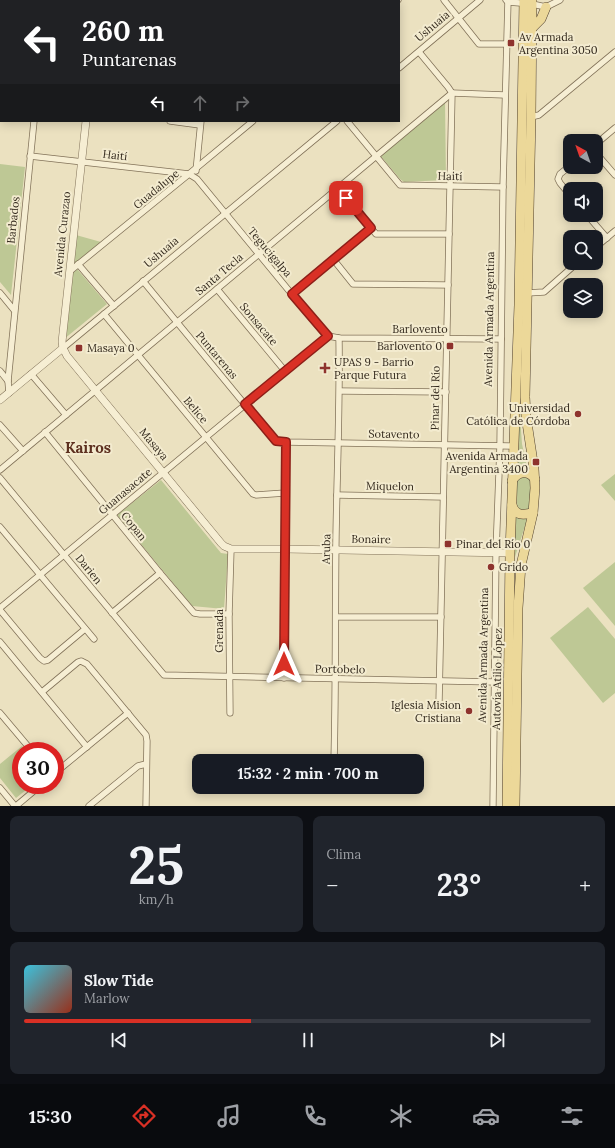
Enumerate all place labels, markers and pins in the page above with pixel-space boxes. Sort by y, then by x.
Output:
place label: Av Armada Argentina 3050 [518,30,598,57]
marker: Av Armada Argentina 3050 [506,38,516,48]
pin [329,181,363,215]
place label: Barlovento 0 [377,339,442,353]
place label: Masaya 0 [87,341,135,355]
marker: Barlovento 0 [445,341,455,351]
marker: Masaya 0 [74,343,84,353]
place label: UPAS 9 - Barrio Parque Futura [334,355,414,382]
marker: UPAS 9 - Barrio Parque Futura [319,362,331,374]
place label: Universidad Católica de Córdoba [466,401,570,428]
marker: Universidad Católica de Córdoba [573,409,583,419]
place label: Avenida Armada Argentina 3400 [445,449,528,476]
marker: Avenida Armada Argentina 3400 [531,457,541,467]
place label: Pinar del Río 0 [456,537,531,551]
marker: Pinar del Río 0 [443,539,453,549]
place label: Grido [499,560,528,574]
marker: Grido [486,562,496,572]
place label: Iglesia Mision Cristiana [391,698,461,725]
marker: Iglesia Mision Cristiana [464,706,474,716]

